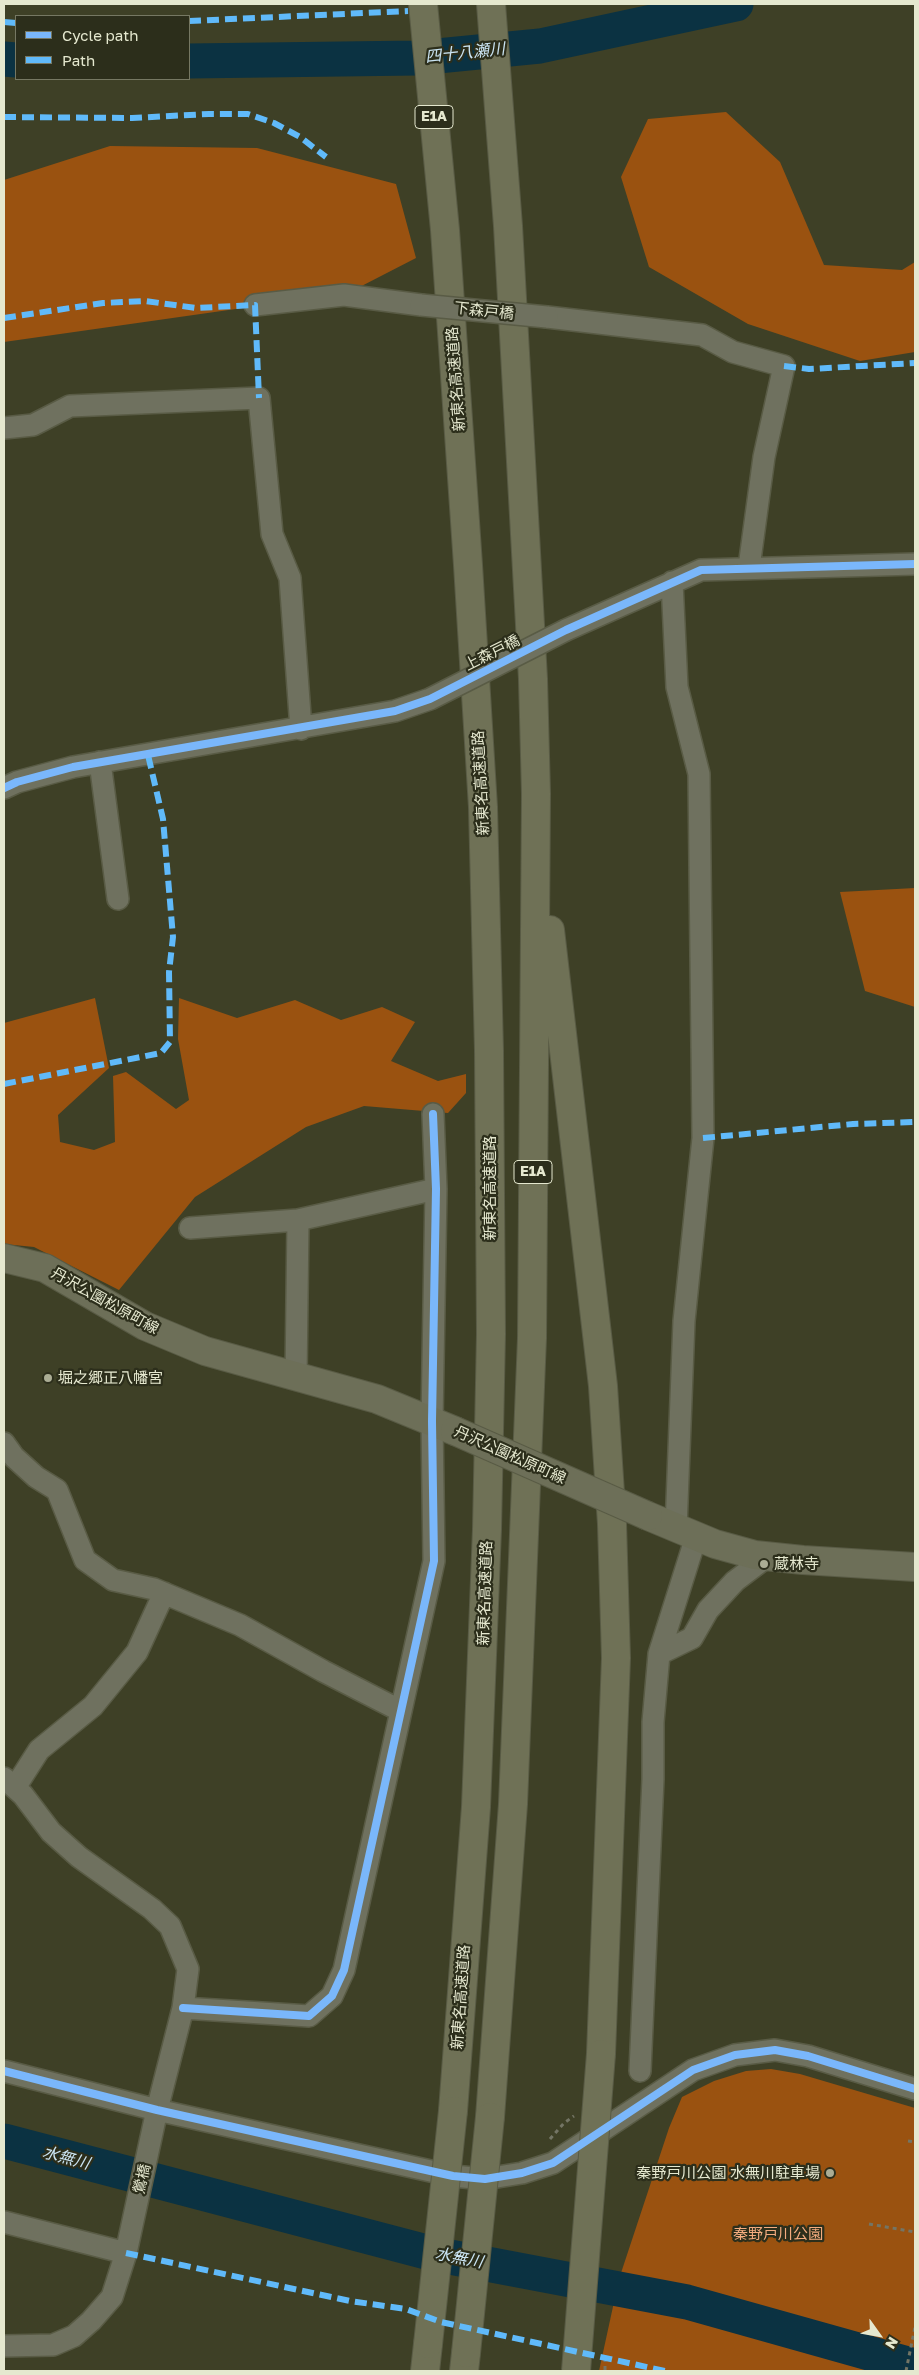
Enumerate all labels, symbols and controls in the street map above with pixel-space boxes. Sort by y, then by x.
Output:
legend [15,15,190,80]
text: Cycle path [62,26,138,44]
water label: 四十八瀬川 [424,39,506,67]
text: Path [62,51,95,69]
road number: E1A [415,105,453,128]
street label: 下森戸橋 [453,299,515,323]
street label: 新東名高速道路 [443,326,469,432]
street label: 上森戸橋 [461,631,523,675]
street label: 新東名高速道路 [469,730,493,836]
street label: 新東名高速道路 [481,1136,499,1240]
road number: E1A [514,1160,552,1184]
street label: 丹沢公園松原町線 [48,1264,162,1338]
place label: 堀之郷正八幡宮 [58,1369,163,1387]
marker: 堀之郷正八幡宮 [42,1372,54,1384]
street label: 丹沢公園松原町線 [452,1422,568,1488]
street label: 新東名高速道路 [474,1540,496,1646]
place label: 蔵林寺 [774,1555,819,1573]
marker: 蔵林寺 [758,1558,770,1570]
street label: 新東名高速道路 [448,1944,474,2050]
water label: 水無川 [40,2143,92,2173]
street label: 鶯橋 [130,2162,154,2196]
place label: 秦野戸川公園 水無川駐車場 [636,2164,820,2182]
marker: 秦野戸川公園 水無川駐車場 [824,2167,836,2179]
park label: 秦野戸川公園 [733,2225,823,2243]
water label: 水無川 [434,2244,484,2272]
north arrow [854,2310,904,2360]
text: N [882,2334,902,2352]

